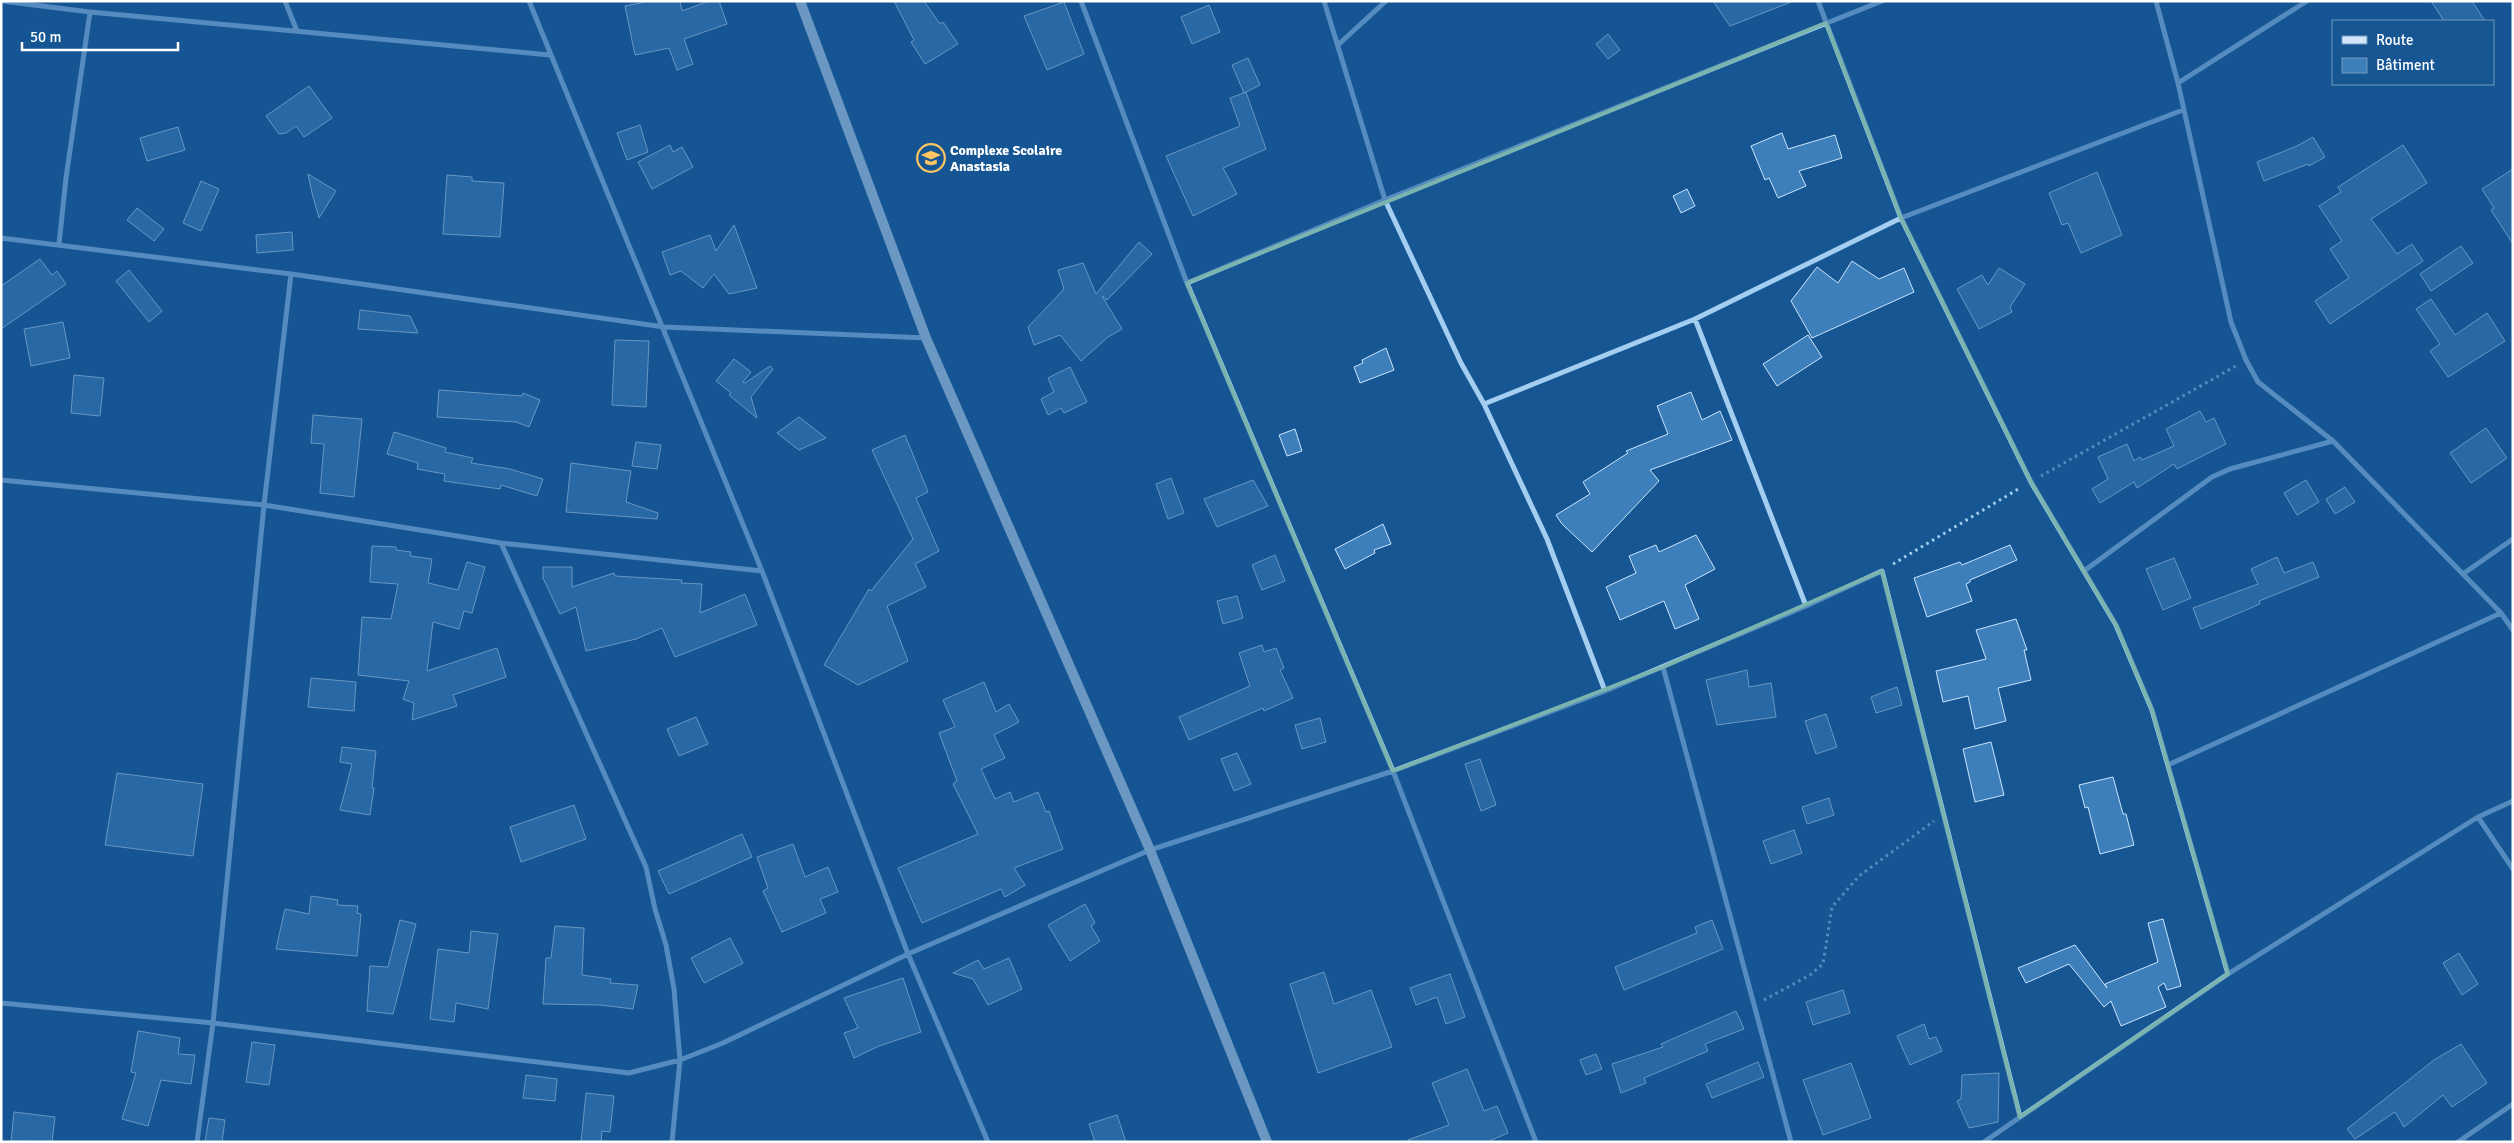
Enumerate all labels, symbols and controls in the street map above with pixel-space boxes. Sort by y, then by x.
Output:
scale bar [22,20,179,52]
legend [2332,20,2494,85]
text: 50 m [30,28,61,46]
text: Route [2376,31,2413,49]
text: Bâtiment [2376,56,2435,74]
place label: Complexe Scolaire Anastasia [950,142,1062,175]
school or university icon: Complexe Scolaire Anastasia [916,143,946,173]

